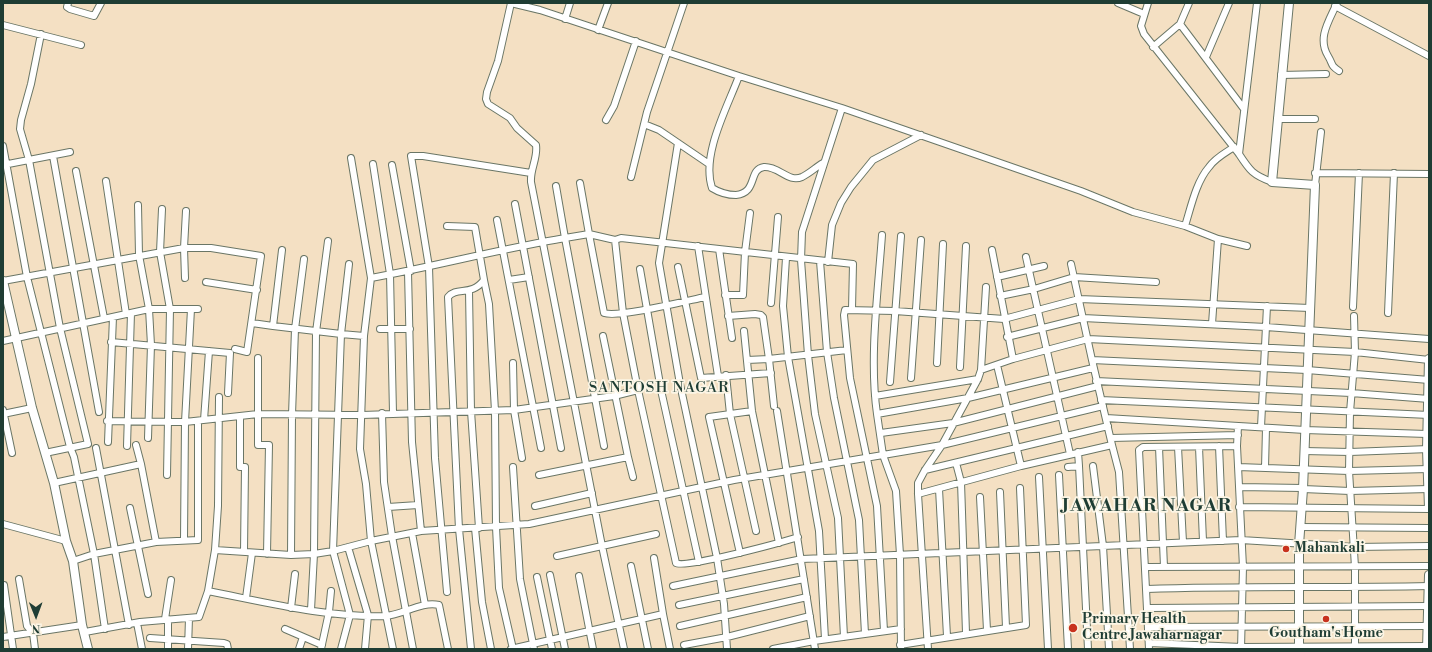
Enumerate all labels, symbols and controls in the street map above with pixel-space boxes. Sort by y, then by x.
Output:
district label: SANTOSH NAGAR [589,379,729,397]
district label: JAWAHAR NAGAR [1062,496,1232,518]
place label: Mahankali [1294,541,1365,557]
marker: Mahankali [1281,544,1291,554]
north arrow [16,596,56,636]
place label: Primary Health Centre Jawaharnagar [1082,612,1222,644]
marker: Goutham's Home [1321,614,1331,624]
text: N [32,621,41,635]
marker: Primary Health Centre Jawaharnagar [1067,622,1079,634]
place label: Goutham's Home [1269,626,1383,642]

